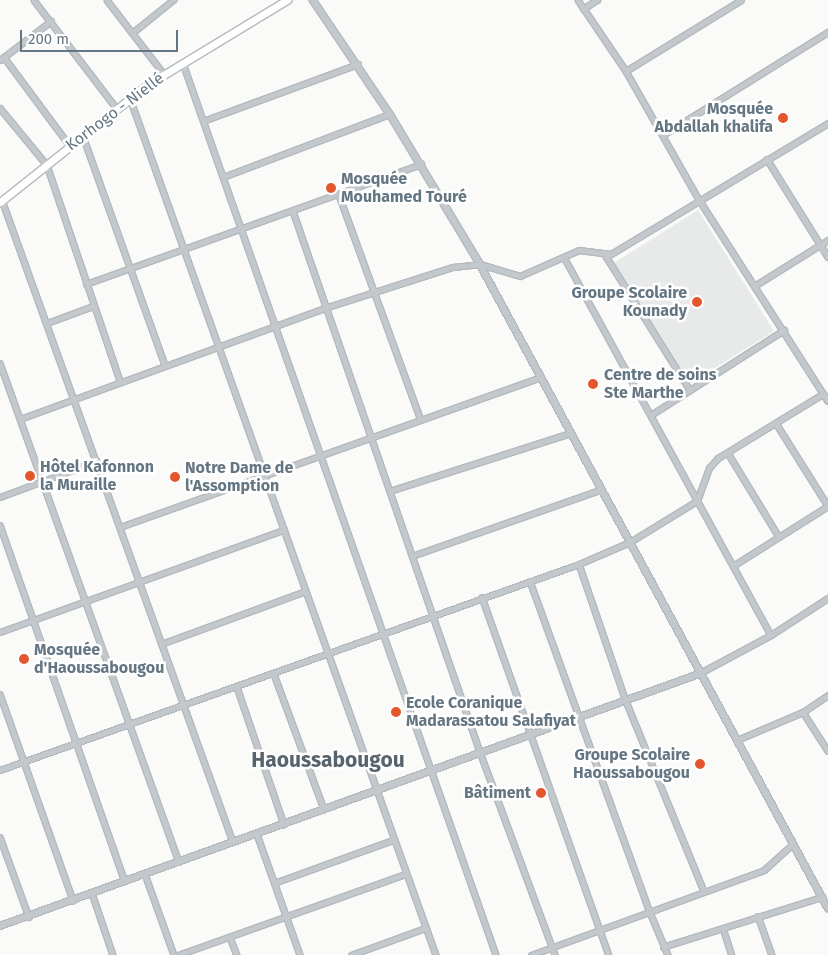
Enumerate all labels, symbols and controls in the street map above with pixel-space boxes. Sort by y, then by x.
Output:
scale bar [22,20,180,52]
text: 200 m [28,30,69,48]
street label: Korhogo - Niellé [62,69,168,155]
place label: Mosquée Abdallah khalifa [655,99,773,137]
marker: Mosquée Abdallah khalifa [777,112,789,124]
place label: Mosquée Mouhamed Touré [341,169,467,207]
marker: Mosquée Mouhamed Touré [325,182,337,194]
place label: Groupe Scolaire Kounady [572,283,687,321]
marker: Groupe Scolaire Kounady [691,296,703,308]
place label: Centre de soins Ste Marthe [604,365,716,403]
marker: Centre de soins Ste Marthe [586,377,600,391]
place label: Hôtel Kafonnon la Muraille [40,457,154,495]
place label: Notre Dame de l'Assomption [185,458,293,496]
marker: Hôtel Kafonnon la Muraille [24,470,36,482]
marker: Notre Dame de l'Assomption [169,471,181,483]
place label: Mosquée d'Haoussabougou [34,640,164,678]
marker: Mosquée d'Haoussabougou [18,653,30,665]
place label: Ecole Coranique Madarassatou Salafiyat [406,693,576,731]
marker: Ecole Coranique Madarassatou Salafiyat [390,706,402,718]
place label: Groupe Scolaire Haoussabougou [573,745,690,783]
district label: Haoussabougou [251,747,405,773]
marker: Groupe Scolaire Haoussabougou [694,758,706,770]
place label: Bâtiment [464,783,531,803]
marker: Bâtiment [535,787,547,799]

